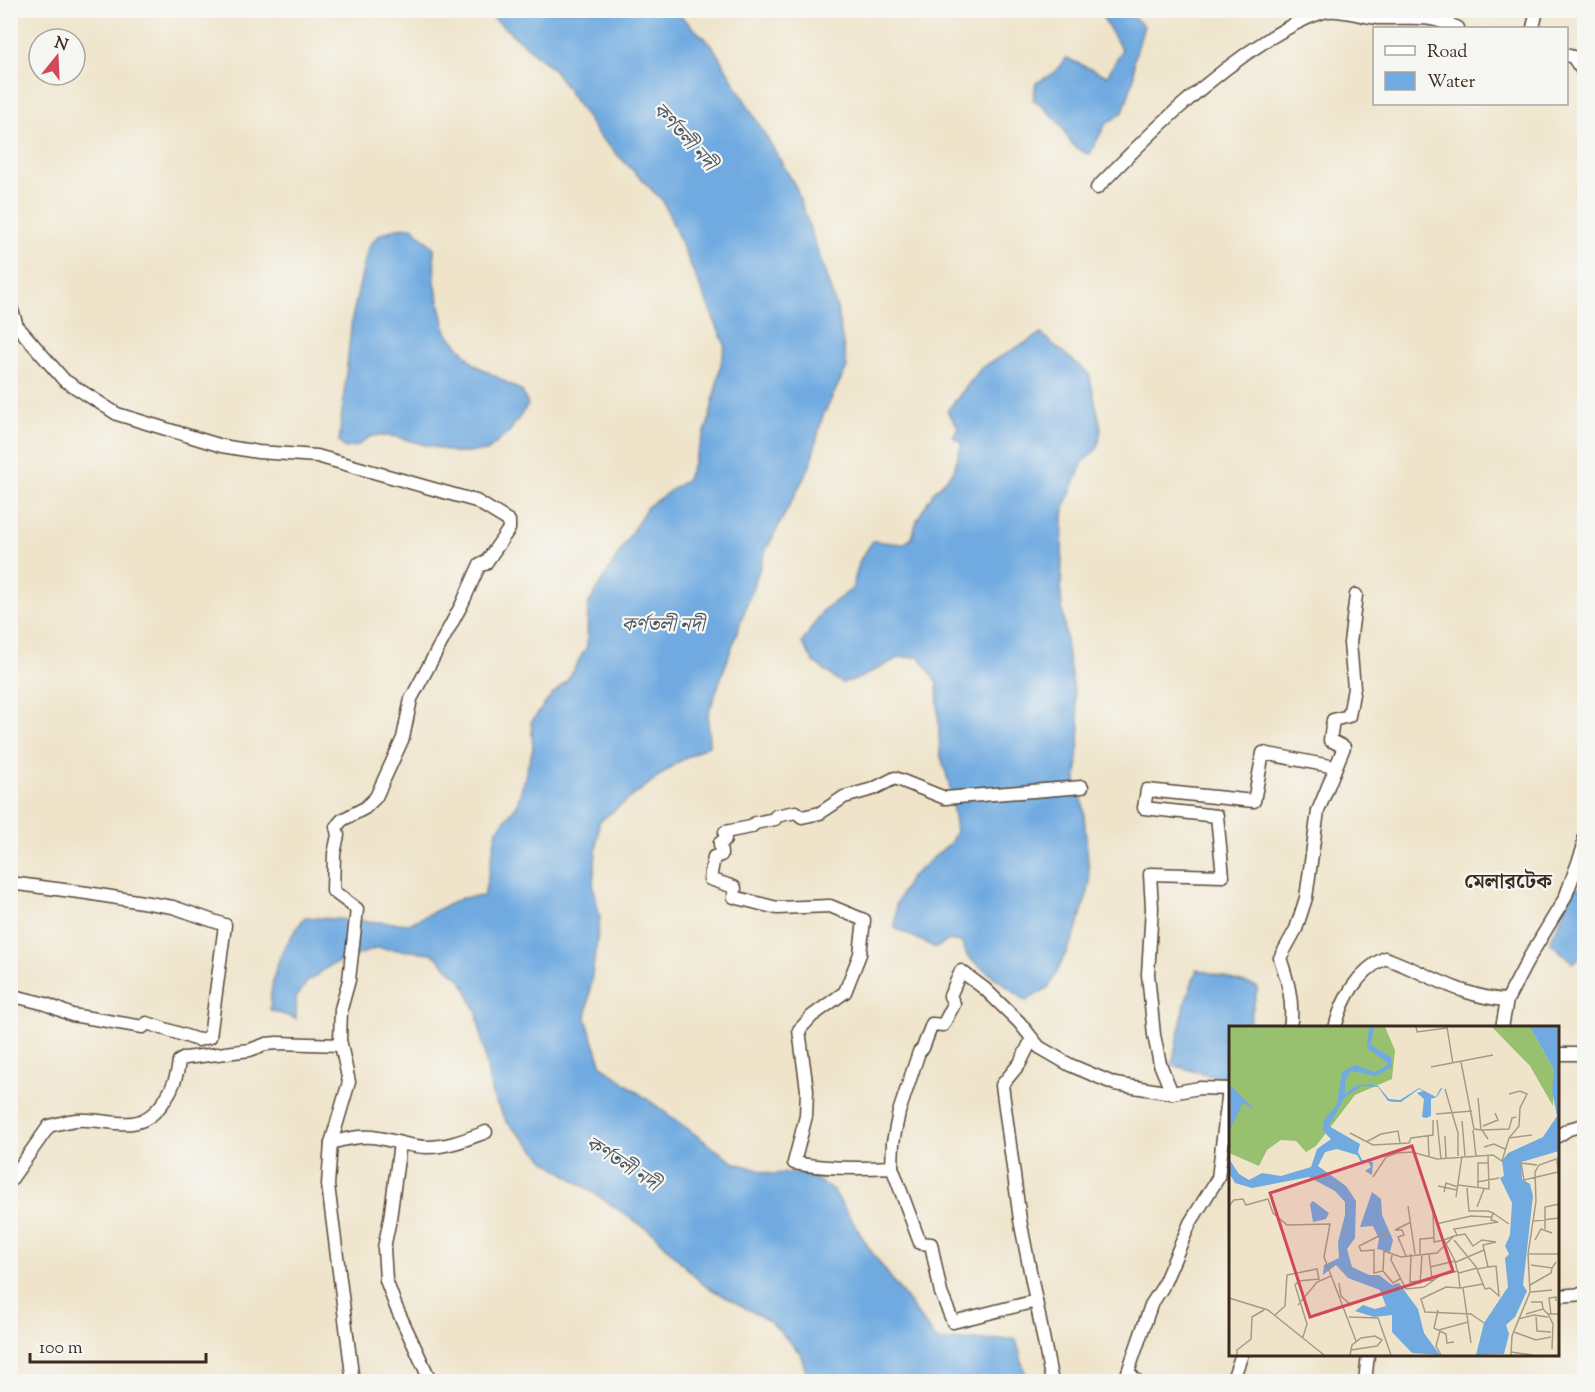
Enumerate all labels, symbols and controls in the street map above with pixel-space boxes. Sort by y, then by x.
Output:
north arrow [27,27,87,87]
legend [1373,27,1568,105]
text: N [51,32,71,58]
text: Road [1427,40,1467,66]
text: Water [1427,70,1476,96]
water label: কর্ণতলী নদী [645,97,723,180]
water label: কর্ণতলী নদী [622,612,707,641]
district label: মেলারটেক [1464,868,1553,898]
inset map [1229,1026,1559,1356]
water label: কর্ণতলী নদী [579,1130,666,1201]
scale bar [30,1326,206,1364]
text: 100 m [39,1336,83,1362]

